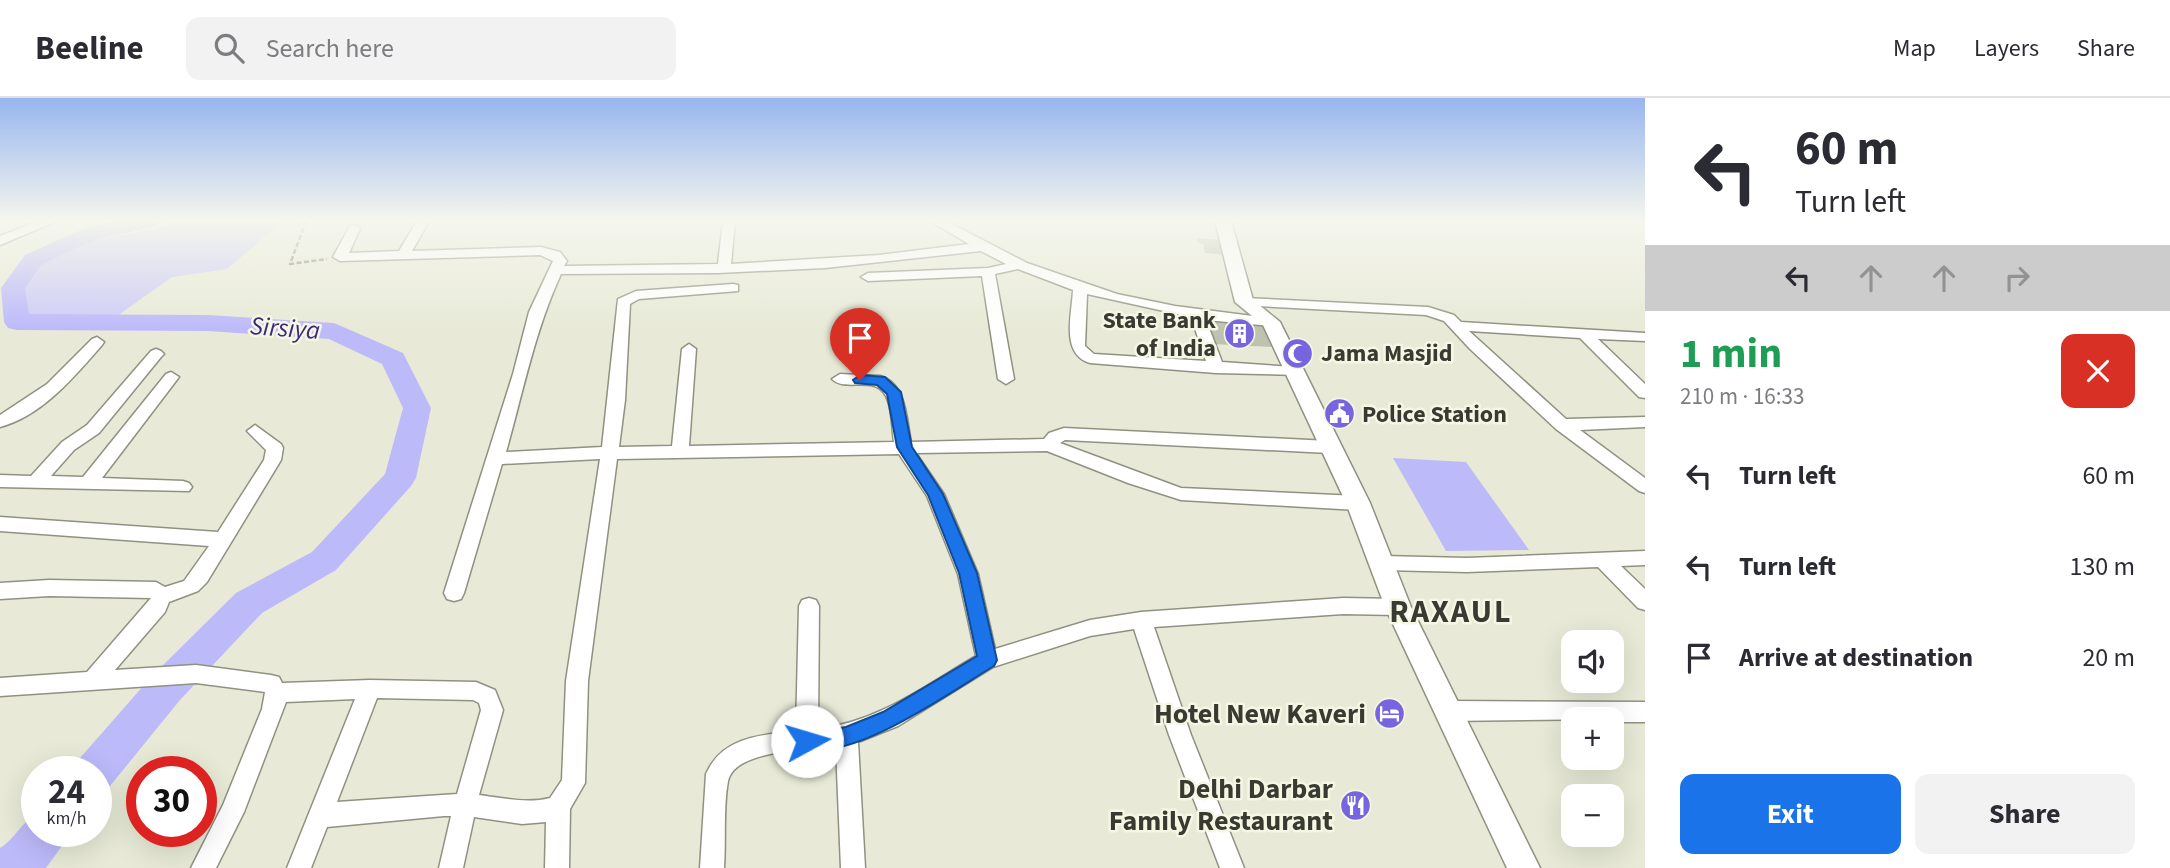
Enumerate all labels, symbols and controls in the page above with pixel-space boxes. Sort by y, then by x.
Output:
search box [186,17,676,80]
text: Beeline [35,25,144,72]
icon: search [210,29,248,67]
text: Search here [266,30,394,67]
text: Map [1893,31,1936,66]
text: Layers [1974,31,2039,66]
text: Share [2077,31,2135,66]
text: 60 m [1795,114,1899,184]
icon: left [1680,126,1771,217]
text: Turn left [1795,179,1906,225]
icon: left [1779,259,1817,297]
icon: ahead [1852,259,1890,297]
icon: ahead [1925,259,1963,297]
icon: right [1998,259,2036,297]
place label: State Bank of India [1102,303,1217,366]
water label: Sirsiya [249,307,321,349]
pin [830,308,890,380]
building icon: State Bank of India [1222,317,1256,351]
icon: arrive [841,319,879,357]
text: 1 min [1680,324,1782,384]
button: close [2061,334,2135,408]
mosque icon: Jama Masjid [1281,336,1315,370]
place label: Jama Masjid [1321,336,1453,371]
text: 210 m · 16:33 [1680,380,1804,413]
public building icon: Police Station [1322,397,1356,431]
place label: Police Station [1362,397,1507,432]
icon: left [1680,457,1718,495]
text: Turn left [1739,457,1836,494]
text: 60 m [2082,457,2135,494]
icon: left [1680,548,1718,586]
text: Turn left [1739,548,1836,585]
text: 130 m [2069,548,2135,585]
district label: RAXAUL [1389,589,1513,635]
map controls [1561,630,1624,847]
button: sound [1561,630,1624,693]
icon: arrive [1680,639,1718,677]
text: Arrive at destination [1739,639,1973,676]
text: 20 m [2082,639,2135,676]
place label: Hotel New Kaveri [1154,694,1366,734]
hotel icon: Hotel New Kaveri [1372,697,1406,731]
position arrow [770,704,844,778]
button: + [1561,707,1624,770]
speed limit sign: 30 [126,756,217,847]
text: 24 [48,767,85,817]
place label: Delhi Darbar Family Restaurant [1109,769,1334,841]
button: Exit [1680,774,1901,854]
button: Share [1915,774,2135,854]
button: − [1561,784,1624,847]
restaurant icon: Delhi Darbar Family Restaurant [1339,788,1373,822]
text: km/h [47,806,86,831]

